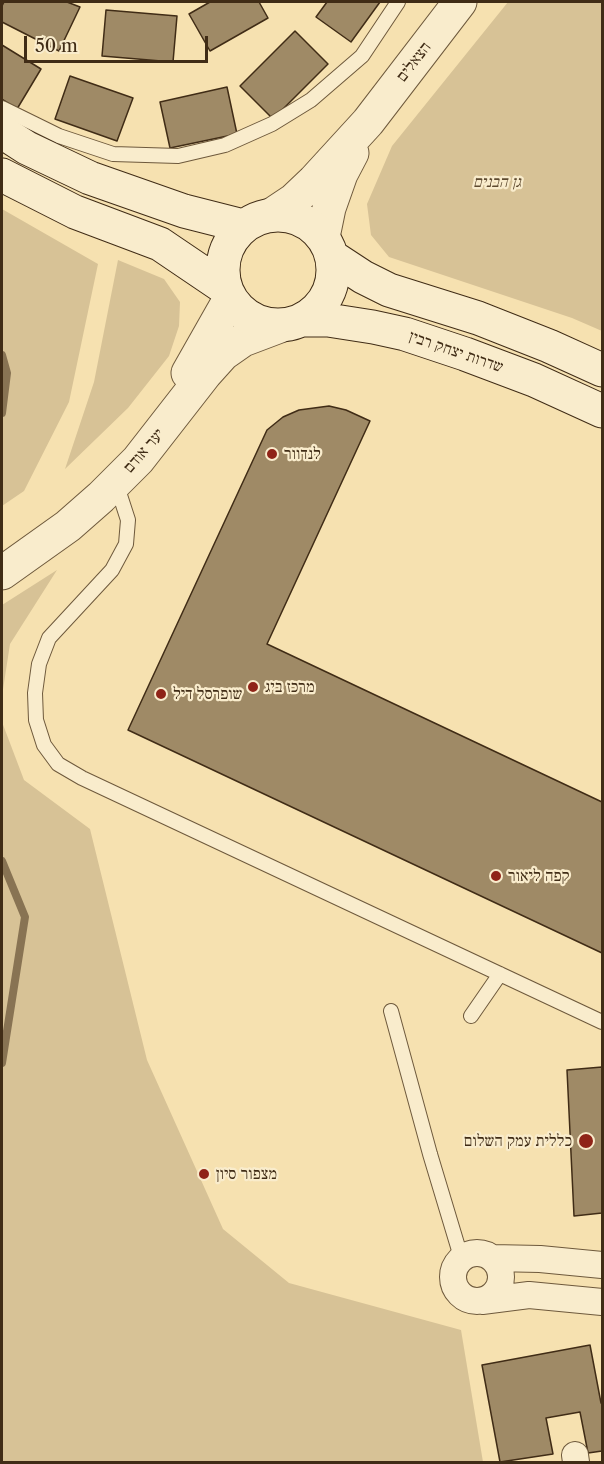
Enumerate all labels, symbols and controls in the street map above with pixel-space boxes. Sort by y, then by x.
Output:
scale bar [27,24,212,62]
text: 50 m [35,35,78,57]
street label: הצאלים [393,38,435,86]
park label: גן הבנים [473,172,521,192]
street label: שדרות יצחק רבין [406,327,506,377]
street label: יער אודם [120,425,168,477]
place label: לנדוור [284,444,321,464]
marker: לנדוור [265,447,279,461]
place label: מרכז ביג [265,677,315,697]
marker: מרכז ביג [246,680,260,694]
place label: שופרסל דיל [173,684,242,704]
marker: שופרסל דיל [154,687,168,701]
place label: קפה ליאור [508,866,569,886]
marker: קפה ליאור [489,869,503,883]
place label: כללית עמק השלום [464,1131,572,1151]
marker: כללית עמק השלום [577,1132,595,1150]
place label: מצפור סיון [216,1164,277,1184]
marker: מצפור סיון [197,1167,211,1181]

